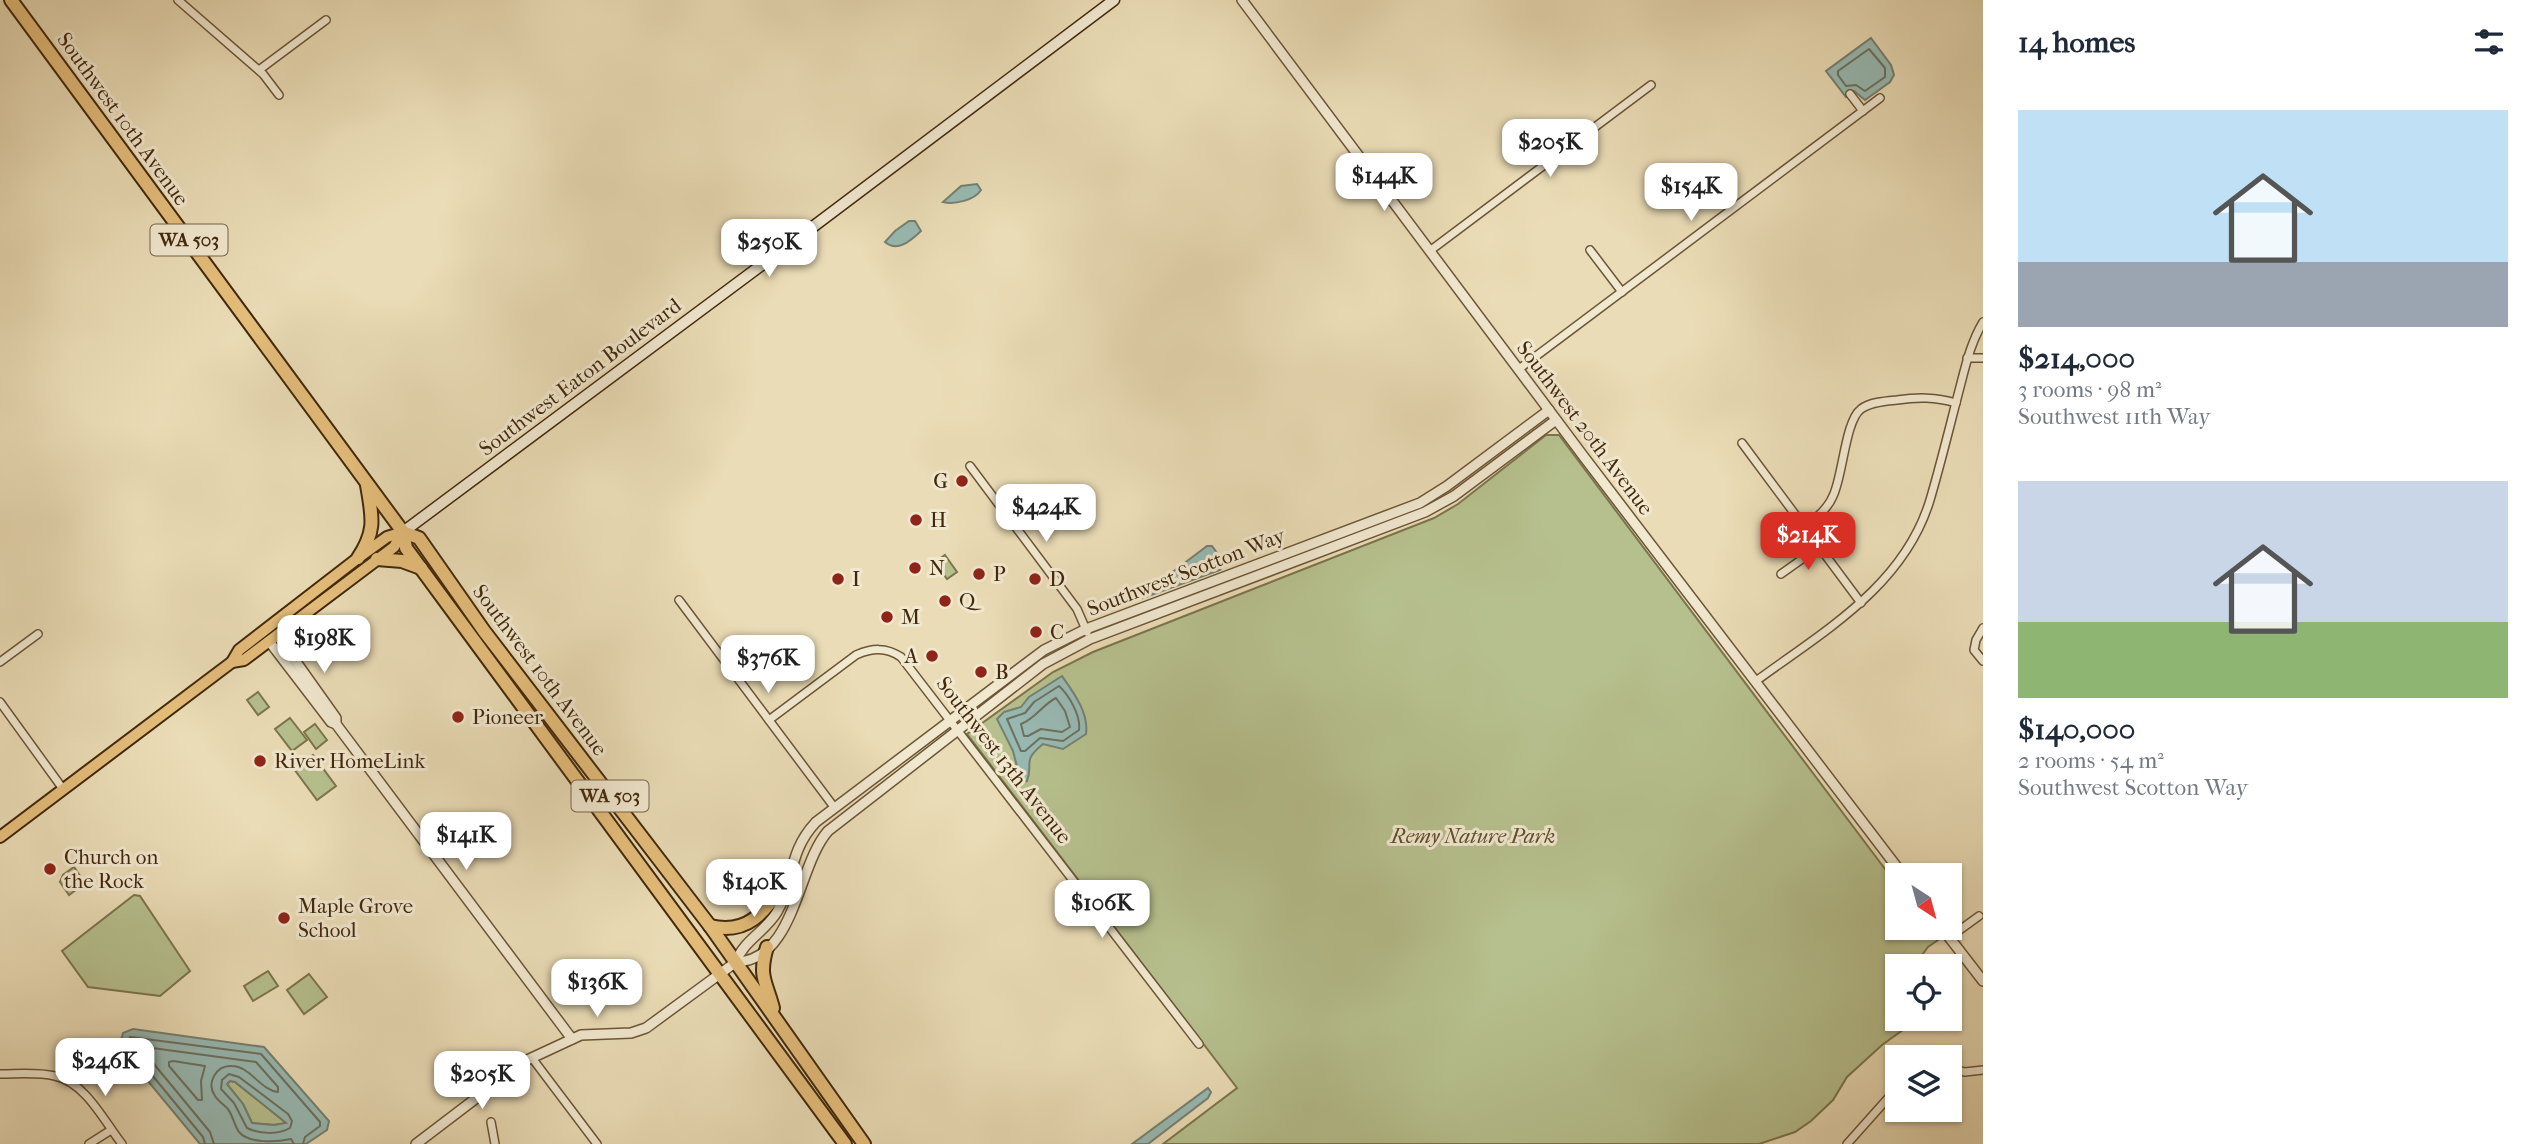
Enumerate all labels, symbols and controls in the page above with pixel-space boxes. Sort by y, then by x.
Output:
icon: filters [2470,23,2508,61]
text: 14 homes [2018,25,2135,60]
street label: Southwest 10th Avenue [52,28,194,210]
pin: $205K [1501,120,1599,179]
text: $205K [1518,128,1582,155]
pin: $144K [1335,154,1433,213]
icon: home [2200,155,2326,281]
text: $144K [1352,162,1416,189]
pin: $154K [1642,164,1740,223]
text: $154K [1660,172,1722,199]
pin: $250K [720,219,818,279]
road number: WA 503 [150,224,228,256]
text: $250K [737,228,801,255]
street label: Southwest Eaton Boulevard [474,293,686,461]
street label: Southwest 20th Avenue [1512,336,1658,520]
text: $214,000 [2018,341,2135,376]
text: 3 rooms · 98 m² [2018,376,2162,403]
text: Southwest 11th Way [2018,403,2211,430]
place label: G [933,469,948,493]
marker: G [954,473,970,489]
pin: $424K [997,484,1095,544]
text: $424K [1012,493,1080,520]
place label: H [930,508,947,532]
marker: H [908,512,924,528]
pin: $214K [1759,512,1857,572]
text: $214K [1777,521,1840,548]
street label: Southwest Scotton Way [1084,523,1289,621]
icon: home [2200,526,2326,652]
place label: N [929,556,945,580]
marker: N [907,560,923,576]
place label: P [993,562,1006,586]
marker: P [971,566,987,582]
place label: I [852,567,860,591]
place label: D [1049,567,1065,591]
marker: I [830,571,846,587]
marker: D [1027,571,1043,587]
street label: Southwest 10th Avenue [468,580,612,760]
place label: Q [959,589,982,613]
marker: Q [937,593,953,609]
place label: M [901,605,920,629]
marker: M [879,609,895,625]
pin: $198K [275,616,373,675]
place label: C [1050,620,1064,644]
text: $198K [293,624,355,651]
marker: C [1028,624,1044,640]
pin: $376K [719,636,817,695]
text: $376K [737,644,799,671]
place label: A [903,644,918,668]
marker: A [924,648,940,664]
place label: B [995,660,1009,684]
marker: B [973,664,989,680]
street label: Southwest 13th Avenue [931,672,1077,848]
place label: Pioneer [472,705,543,729]
marker: Pioneer [450,709,466,725]
text: $140,000 [2018,712,2135,747]
text: 2 rooms · 54 m² [2018,747,2164,774]
place label: River HomeLink [274,749,426,773]
marker: River HomeLink [252,753,268,769]
text: Southwest Scotton Way [2018,774,2248,801]
road number: WA 503 [572,780,648,811]
pin: $141K [417,812,515,872]
text: $141K [436,821,496,848]
park label: Remy Nature Park [1389,824,1555,848]
place label: Church on the Rock [64,845,159,893]
pin: $140K [705,860,803,919]
marker: Church on the Rock [42,861,58,877]
north arrow [1885,863,1962,940]
map controls [1885,863,1962,1122]
text: $140K [722,868,786,895]
pin: $106K [1053,880,1151,940]
text: $106K [1071,889,1133,916]
place label: Maple Grove School [298,894,413,942]
marker: Maple Grove School [276,910,292,926]
button: locate [1885,954,1962,1031]
pin: $136K [548,960,646,1019]
text: $136K [567,968,627,995]
pin: $246K [56,1038,154,1098]
button: layers [1885,1045,1962,1122]
text: $246K [71,1047,139,1074]
pin: $205K [433,1052,531,1111]
text: $205K [450,1060,514,1087]

